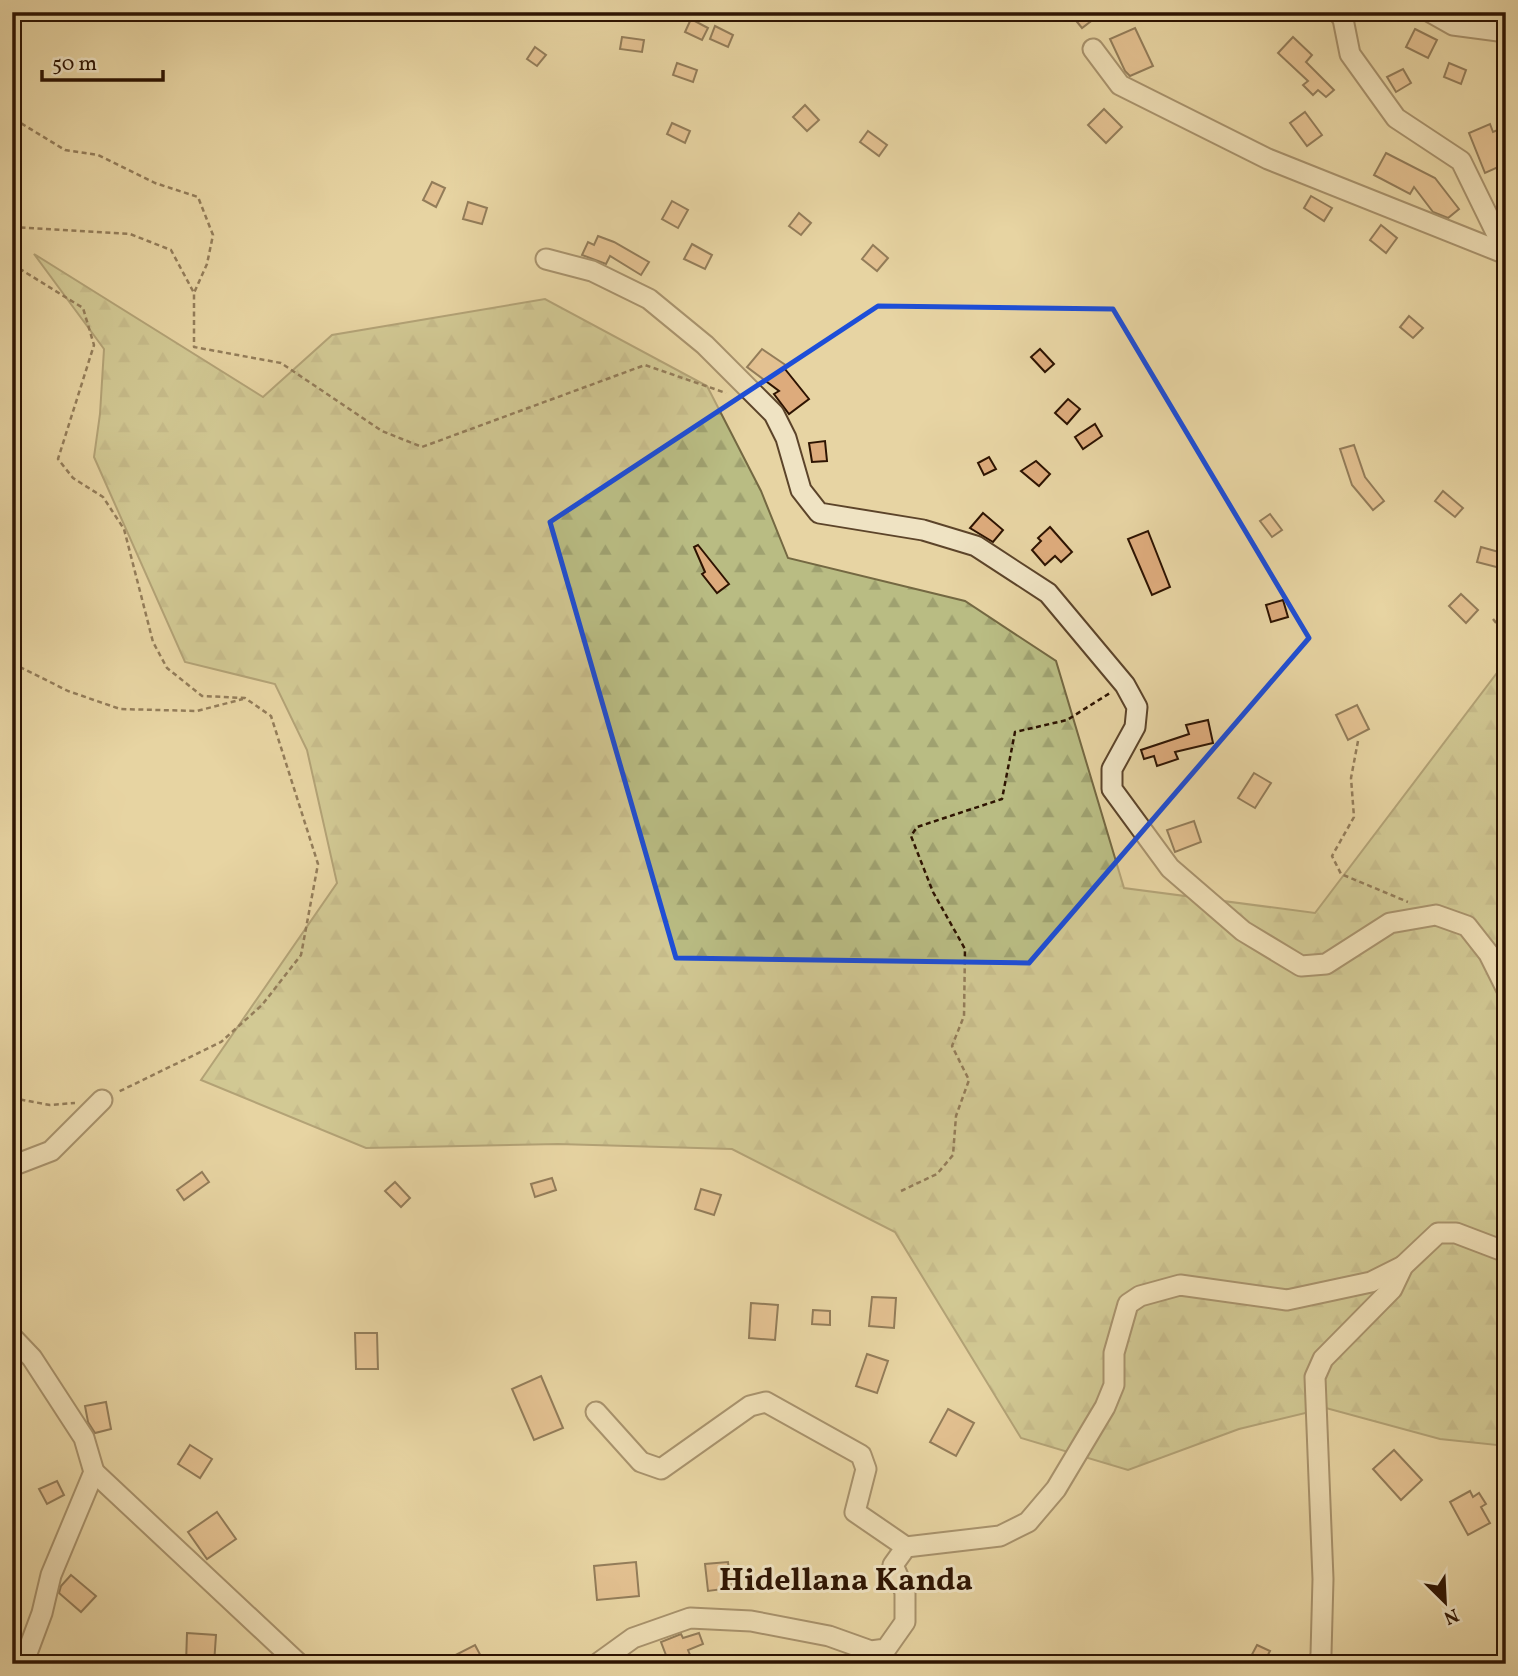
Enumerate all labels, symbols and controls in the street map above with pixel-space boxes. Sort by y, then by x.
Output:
scale bar [42,38,163,82]
text: 50 m [52,50,97,79]
district label: Hidellana Kanda [719,1560,973,1604]
north arrow [1410,1568,1480,1638]
text: N [1439,1601,1463,1630]

